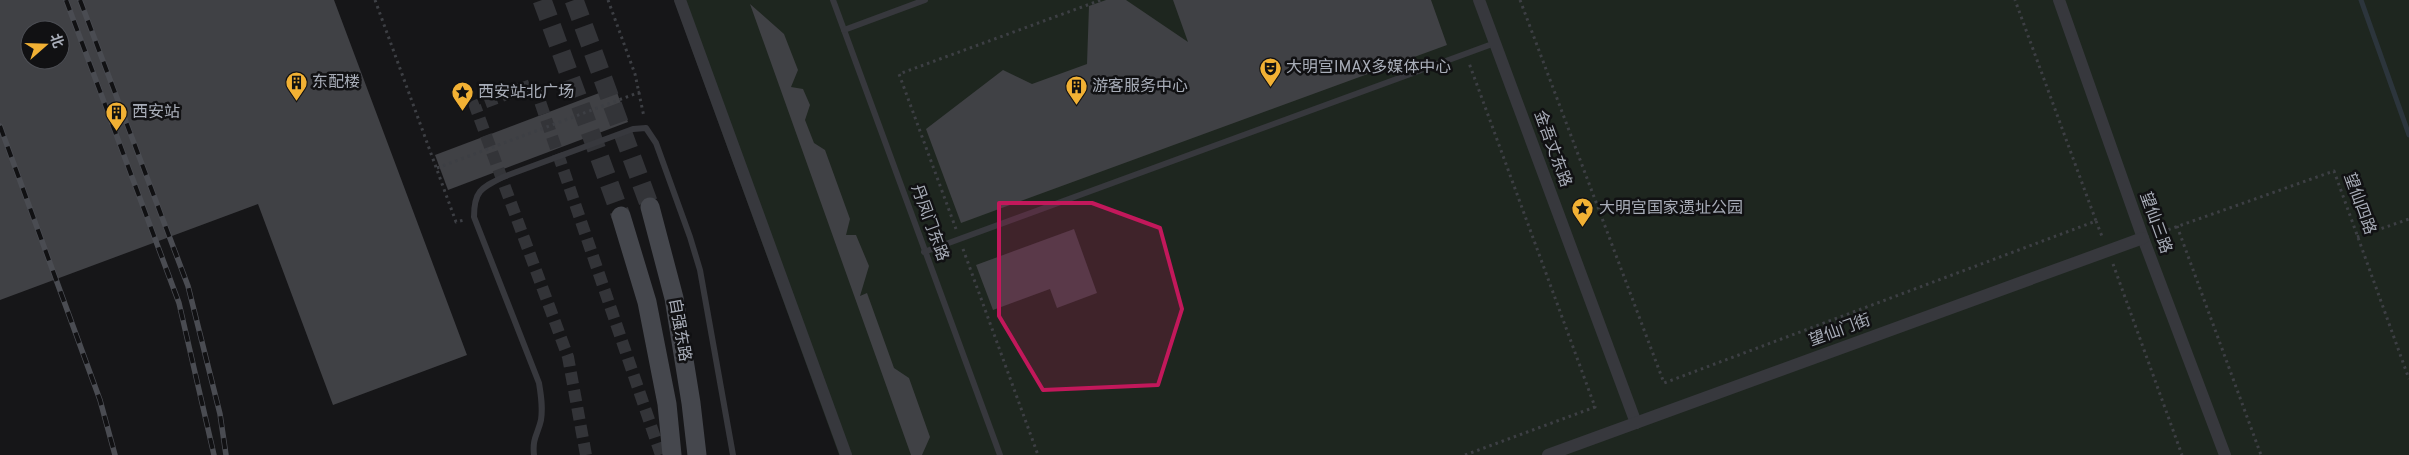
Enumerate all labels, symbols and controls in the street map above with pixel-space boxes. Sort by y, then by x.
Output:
north arrow [20,20,70,70]
text: 北 [45,32,66,51]
theatre icon: 大明宫IMAX多媒体中心 [1258,56,1282,87]
place label: 大明宫IMAX多媒体中心 [1286,58,1451,78]
building icon: 东配楼 [284,71,308,102]
place label: 东配楼 [312,73,360,93]
building icon: 游客服务中心 [1064,75,1088,106]
place label: 游客服务中心 [1092,77,1188,97]
place icon: 西安站北广场 [450,81,474,112]
place label: 西安站北广场 [478,83,574,103]
building icon: 西安站 [104,101,128,132]
place label: 西安站 [132,103,180,123]
street label: 金吾丈东路 [1529,108,1575,190]
street label: 望仙四路 [2339,171,2379,237]
street label: 丹凤门东路 [906,182,952,264]
street label: 望仙三路 [2135,190,2175,256]
place icon: 大明宫国家遗址公园 [1571,197,1595,228]
place label: 大明宫国家遗址公园 [1599,199,1743,219]
street label: 自强东路 [664,297,694,363]
street label: 望仙门街 [1807,311,1873,351]

